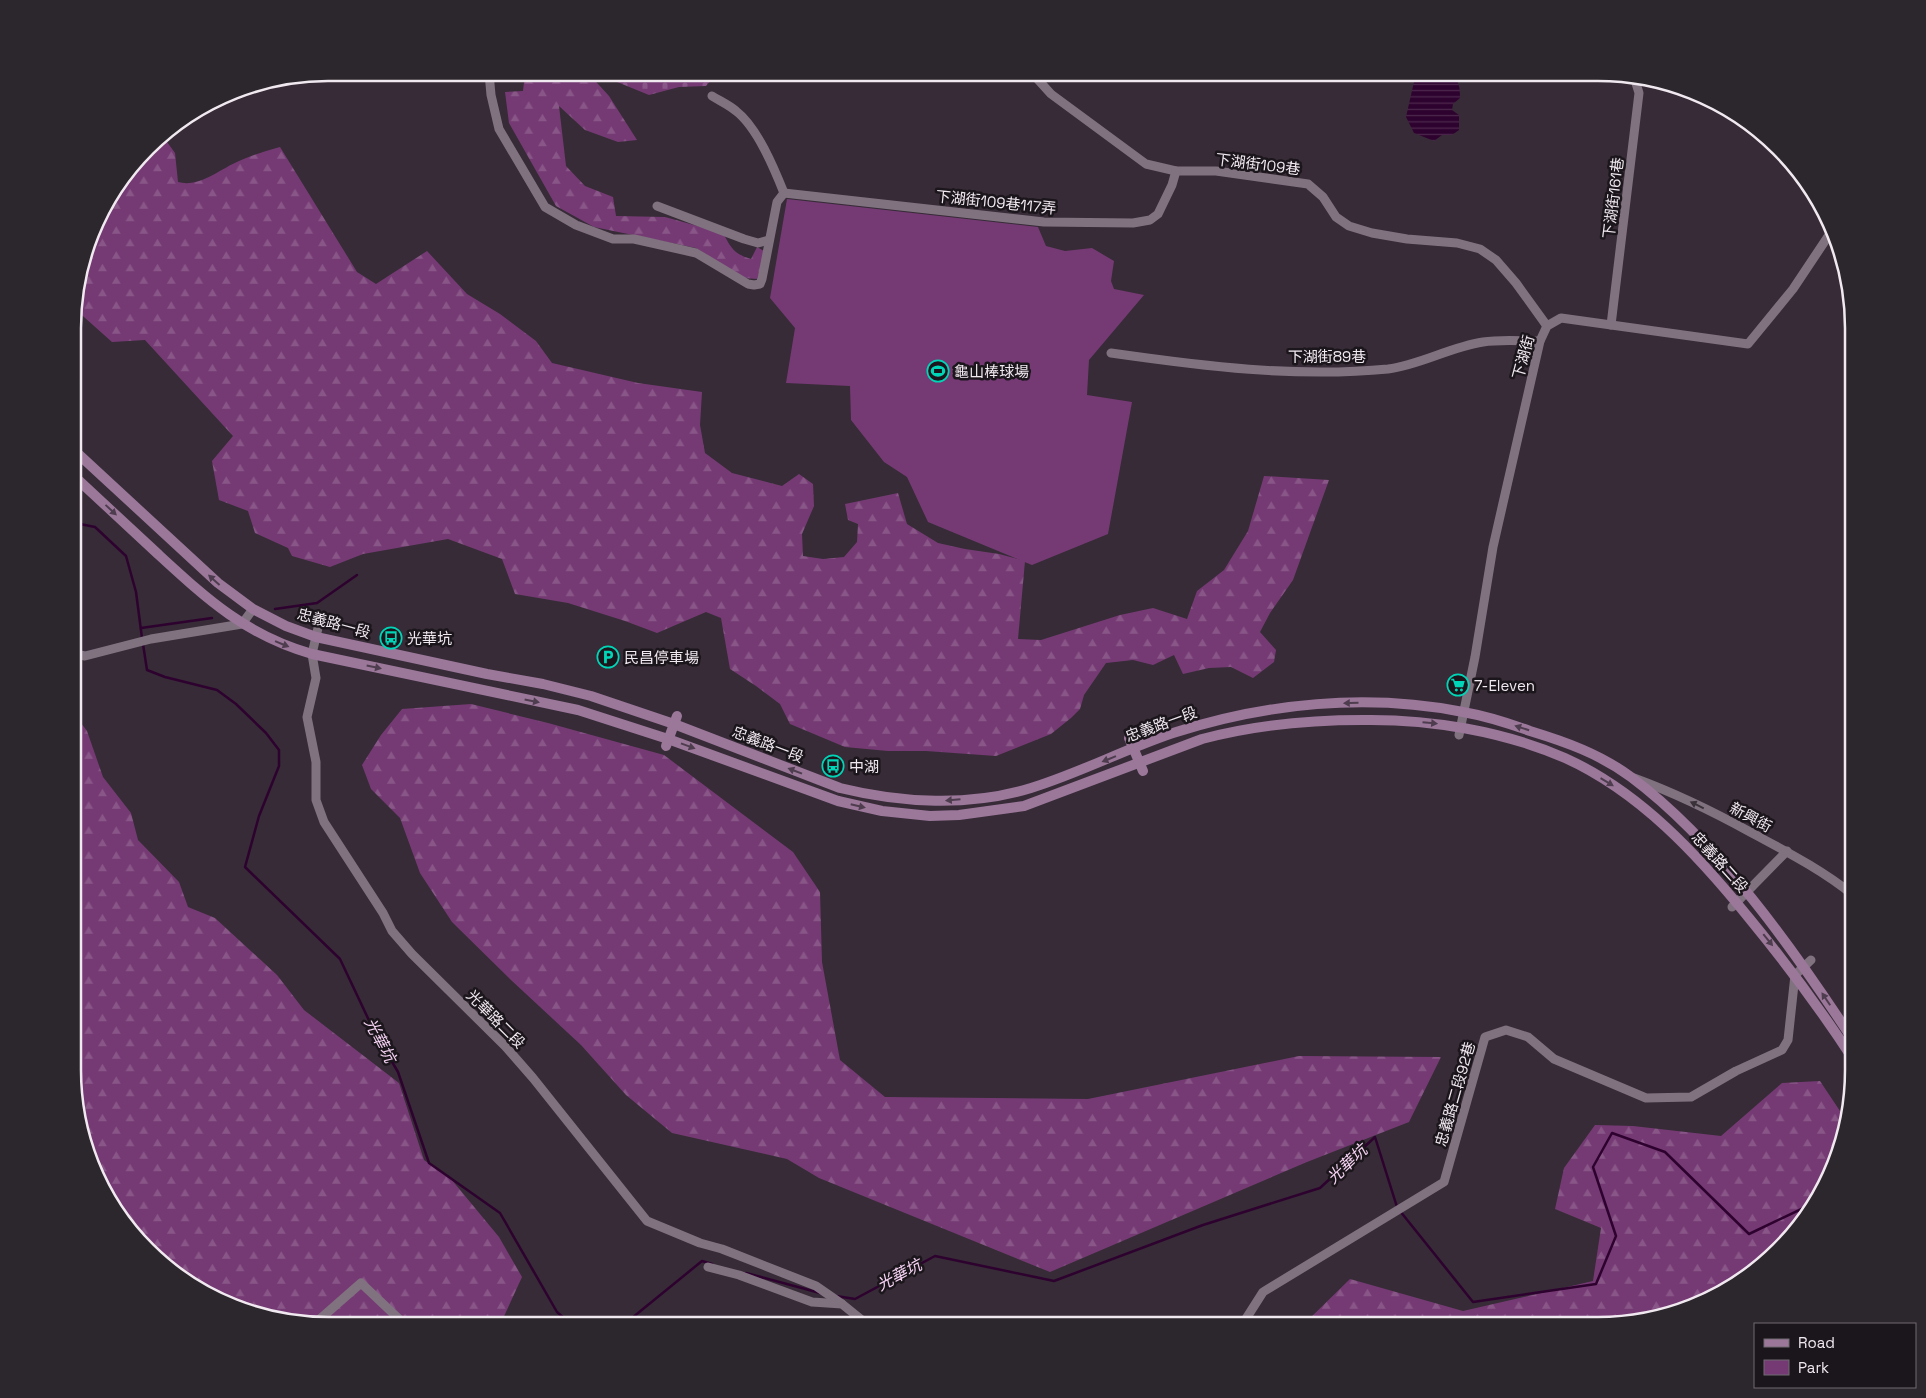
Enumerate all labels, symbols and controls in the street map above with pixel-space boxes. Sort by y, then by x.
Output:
street label: 下湖街109巷 [1215,149,1301,179]
street label: 下湖街161巷 [1599,156,1627,240]
street label: 下湖街109巷117弄 [935,186,1057,218]
street label: 下湖街 [1508,333,1538,381]
street label: 下湖街89巷 [1288,347,1366,366]
sports icon: 龜山棒球場 [926,359,950,383]
place label: 龜山棒球場 [954,362,1029,381]
one-way arrow [104,504,116,516]
one-way arrow [208,574,221,585]
street label: 忠義路一段 [295,604,373,642]
bus stop icon: 光華坑 [379,626,403,650]
place label: 光華坑 [407,629,452,648]
one-way arrow [275,641,290,649]
parking icon: 民昌停車場 [596,645,620,669]
place label: 民昌停車場 [624,648,699,667]
one-way arrow [366,663,381,671]
supermarket icon: 7-Eleven [1446,673,1470,697]
place label: 7-Eleven [1474,676,1535,695]
one-way arrow [525,697,541,705]
one-way arrow [1343,699,1359,707]
street label: 忠義路一段 [1123,702,1199,746]
one-way arrow [1422,719,1438,727]
street label: 忠義路一段 [730,722,806,766]
one-way arrow [1514,724,1529,732]
one-way arrow [681,742,696,750]
bus stop icon: 中湖 [821,754,845,778]
one-way arrow [1101,755,1116,763]
place label: 中湖 [849,757,879,776]
one-way arrow [788,766,802,774]
one-way arrow [1600,777,1613,786]
one-way arrow [945,796,961,804]
street label: 新興街 [1727,798,1775,836]
one-way arrow [1690,801,1704,809]
one-way arrow [850,802,865,810]
street label: 忠義路二段 [1688,828,1752,896]
one-way arrow [1762,934,1773,947]
street label: 光華路二段 [463,986,529,1052]
one-way arrow [1821,993,1831,1006]
water label: 光華坑 [359,1014,401,1068]
street label: 忠義路二段92巷 [1431,1039,1479,1149]
water label: 光華坑 [1322,1139,1373,1188]
water label: 光華坑 [873,1254,927,1296]
legend [1754,1323,1916,1388]
text: Road [1798,1333,1835,1352]
text: Park [1798,1358,1829,1377]

